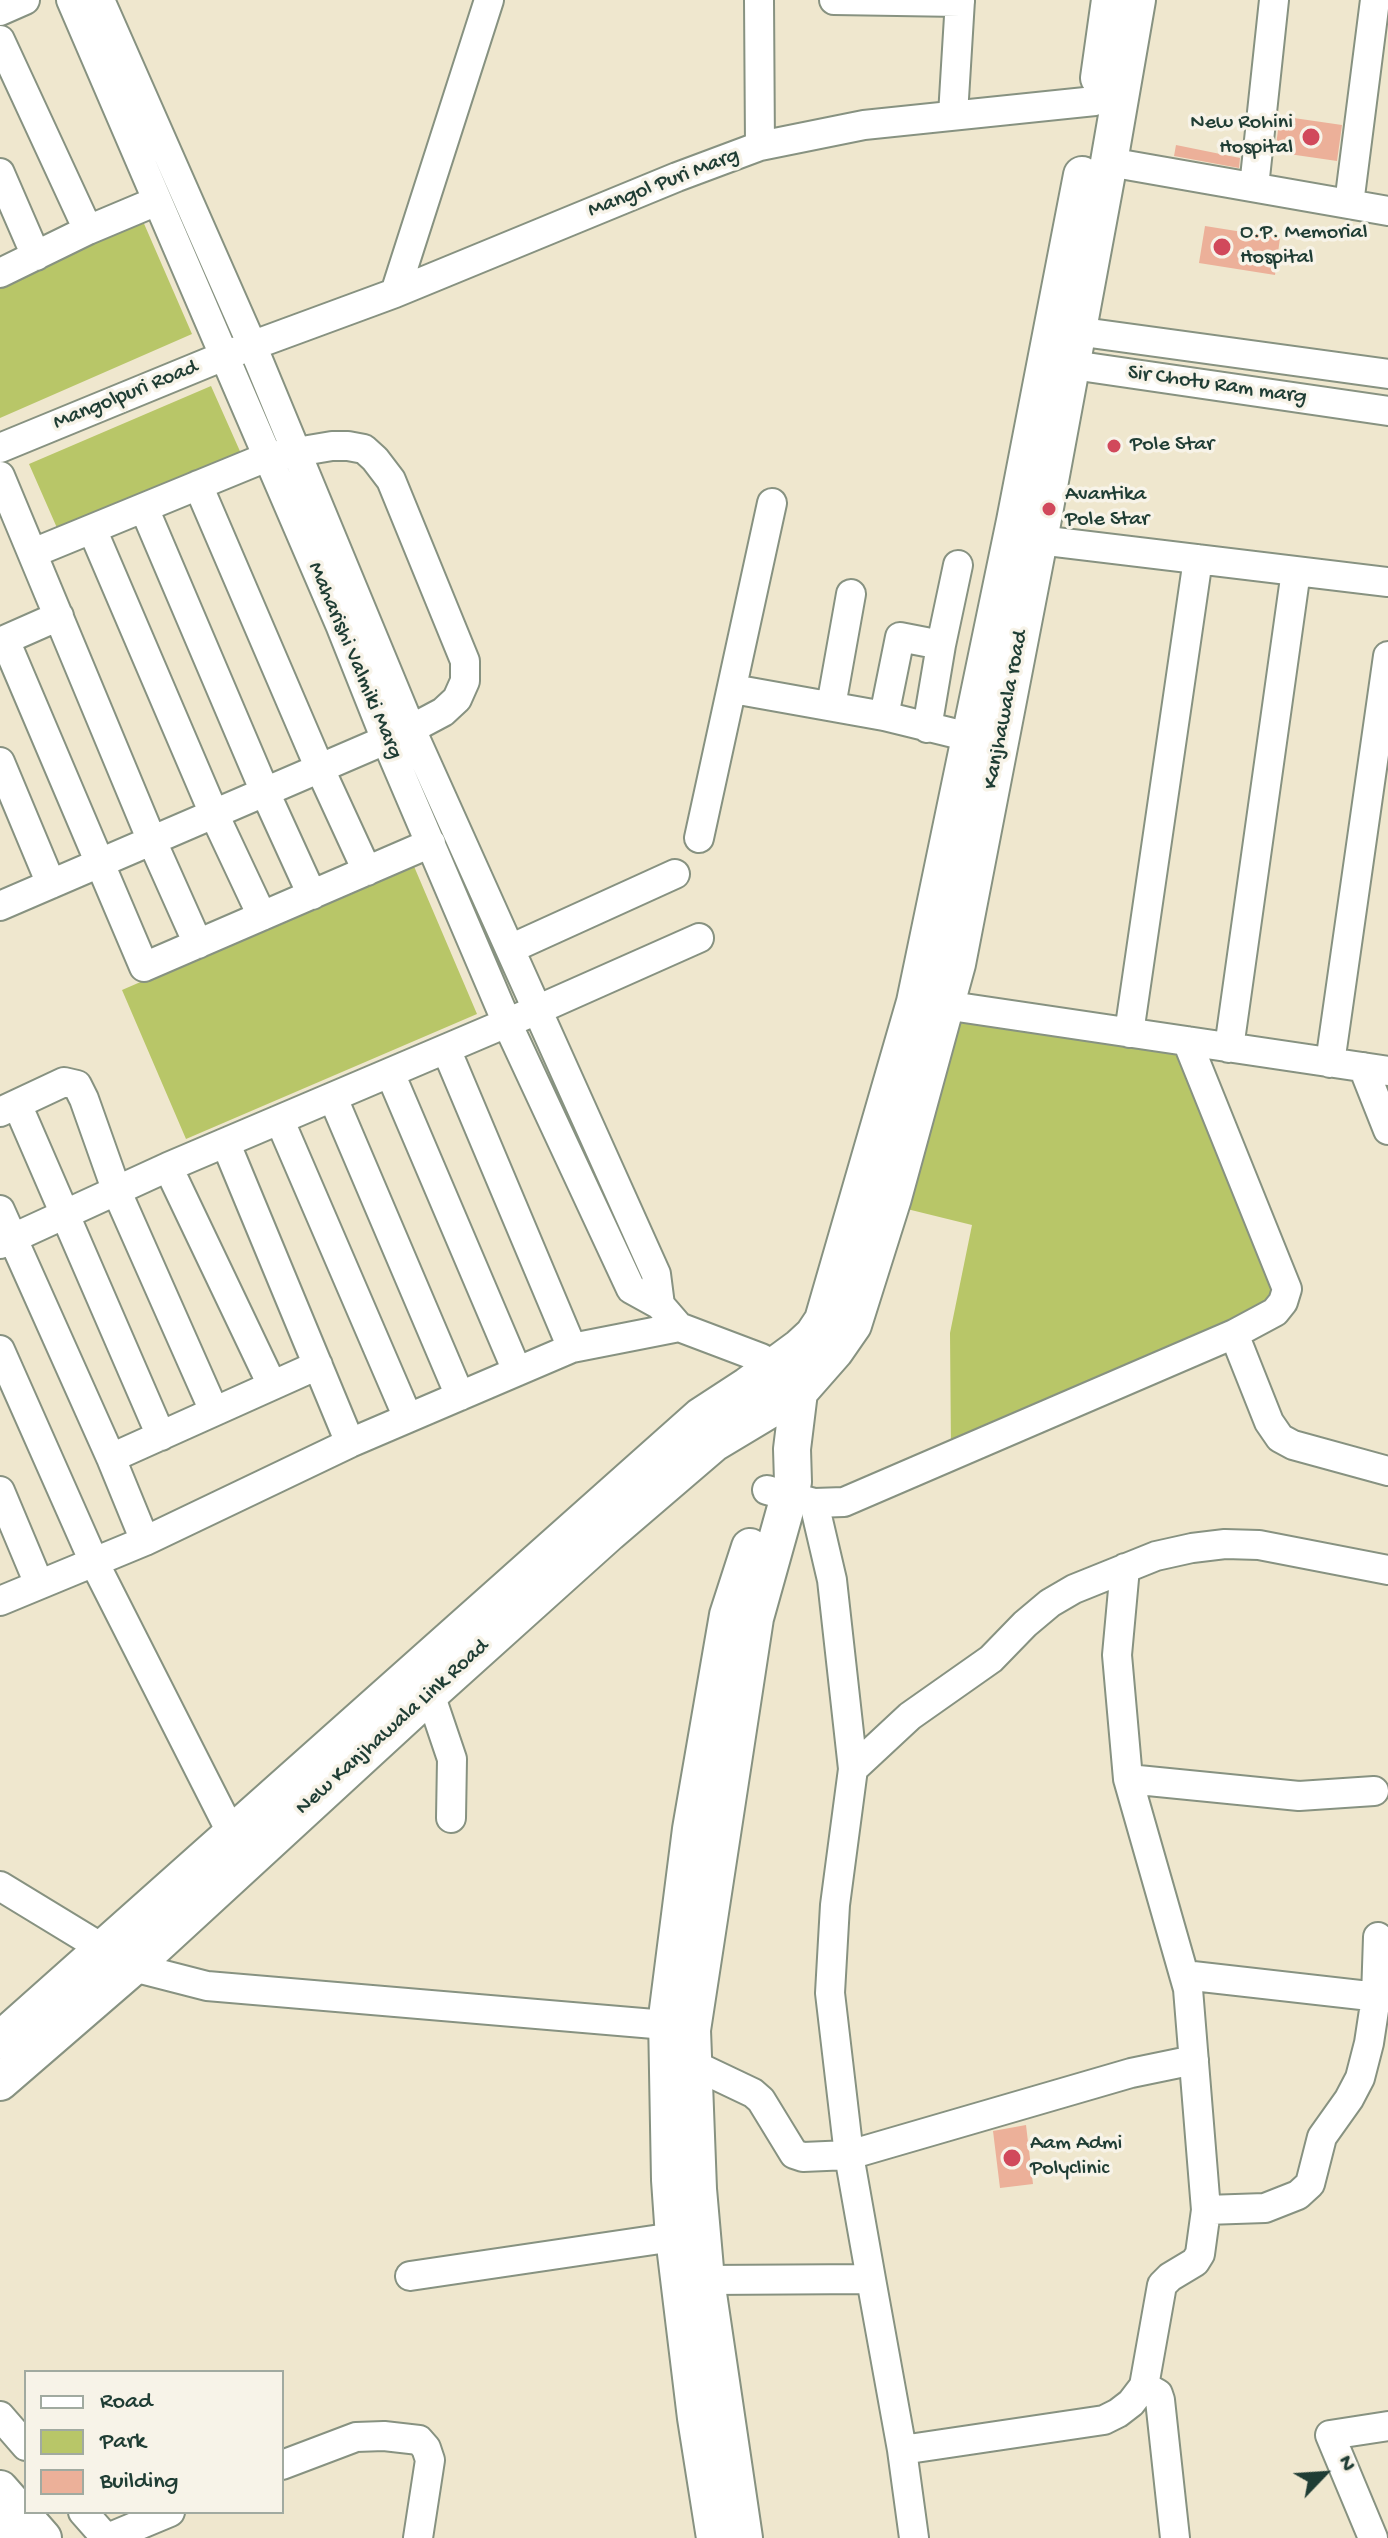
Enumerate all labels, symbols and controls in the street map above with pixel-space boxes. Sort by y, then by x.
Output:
place label: New Rohini Hospital [1190,111,1293,162]
marker: New Rohini Hospital [1300,126,1322,148]
street label: Mangol Puri Marg [585,143,743,225]
place label: O.P. Memorial Hospital [1240,221,1368,272]
marker: O.P. Memorial Hospital [1211,236,1233,258]
street label: Mangolpuri Road [50,355,202,437]
street label: Sir Chotu Ram marg [1126,360,1308,412]
place label: Pole Star [1130,433,1214,459]
marker: Pole Star [1105,437,1123,455]
place label: Avantika Pole Star [1065,483,1149,534]
marker: Avantika Pole Star [1040,500,1058,518]
street label: Maharishi Valmiki Marg [301,559,407,763]
street label: Kanjhawala road [979,628,1035,792]
street label: New Kanjhawala Link Road [291,1634,495,1822]
place label: Aam Admi Polyclinic [1030,2132,1122,2184]
marker: Aam Admi Polyclinic [1001,2147,1023,2169]
legend [24,2370,284,2514]
text: Road [100,2388,152,2417]
text: Park [100,2428,146,2457]
north arrow [1284,2434,1364,2514]
text: N [1331,2452,1361,2476]
text: Building [100,2468,178,2497]

